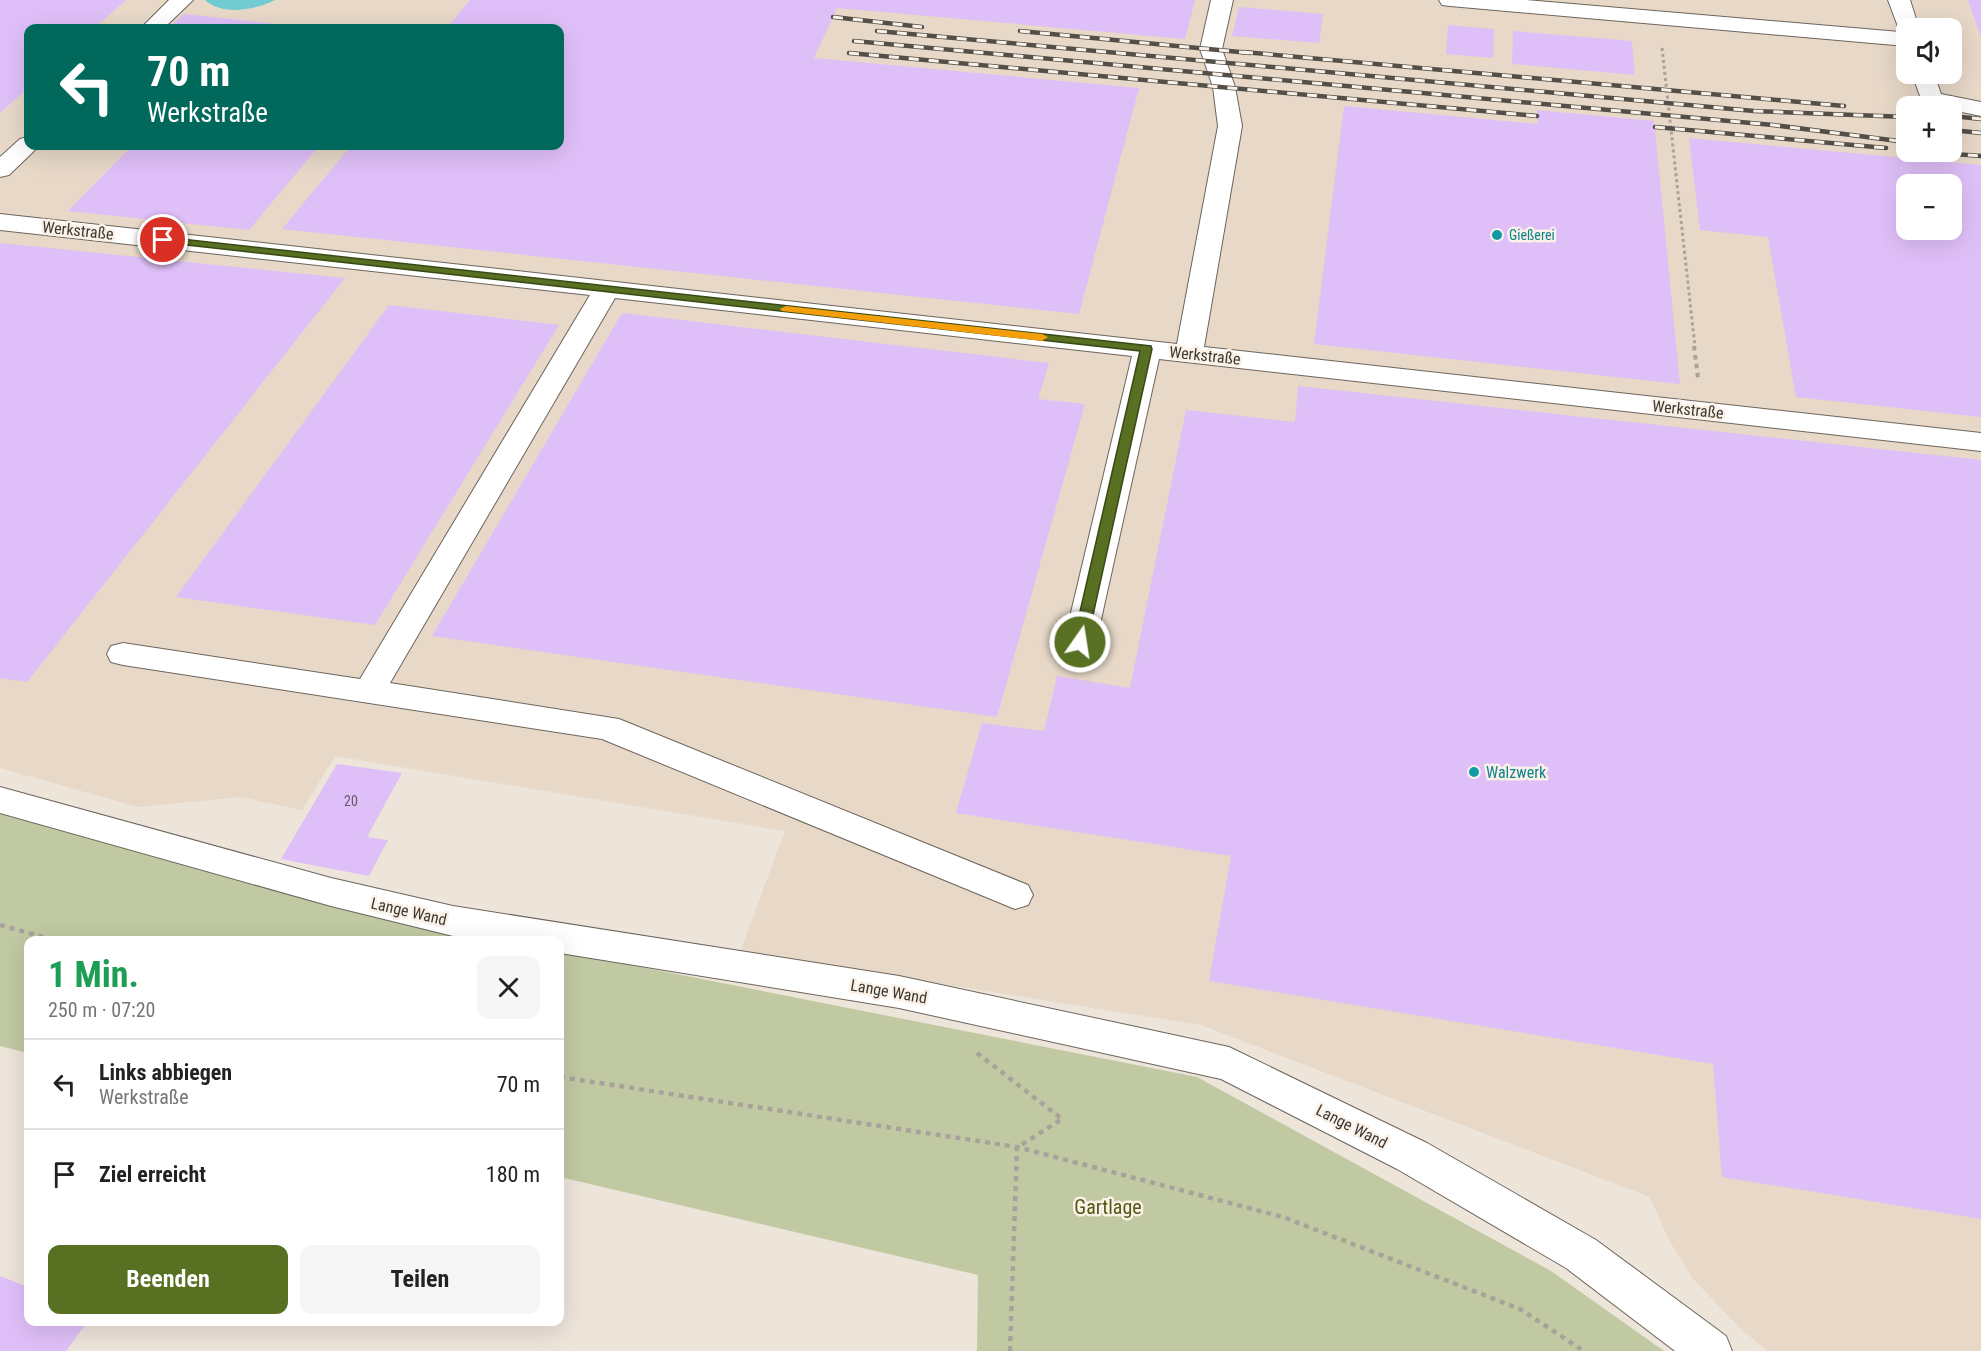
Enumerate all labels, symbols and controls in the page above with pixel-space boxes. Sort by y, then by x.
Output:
map controls [1896,18,1962,240]
button: sound [1896,18,1962,84]
text: 70 m [147,47,230,96]
icon: left [48,48,126,126]
button: + [1896,96,1962,162]
text: Werkstraße [147,97,268,129]
button: − [1896,174,1962,240]
pin [137,214,188,265]
street label: Werkstraße [41,217,115,244]
icon: arrive [146,223,179,256]
place label: Gießerei [1509,227,1555,243]
marker: Gießerei [1490,228,1504,242]
street label: Werkstraße [1168,342,1242,369]
street label: Werkstraße [1651,396,1725,423]
position arrow [1048,610,1112,674]
place label: Walzwerk [1486,763,1547,782]
marker: Walzwerk [1467,765,1481,779]
house number: 20 [344,793,358,809]
street label: Lange Wand [369,894,449,929]
text: 1 Min. [48,954,139,996]
button: close [477,956,540,1019]
street label: Lange Wand [849,975,929,1008]
text: 250 m · 07:20 [48,998,155,1022]
text: Links abbiegen [99,1060,232,1085]
icon: left [48,1068,81,1101]
text: 70 m [497,1072,540,1097]
text: Werkstraße [99,1085,189,1109]
street label: Lange Wand [1313,1100,1391,1152]
icon: arrive [48,1158,81,1191]
text: Ziel erreicht [99,1162,206,1187]
text: 180 m [486,1162,540,1187]
park label: Gartlage [1074,1195,1142,1219]
button: Beenden [48,1245,288,1314]
button: Teilen [300,1245,540,1314]

